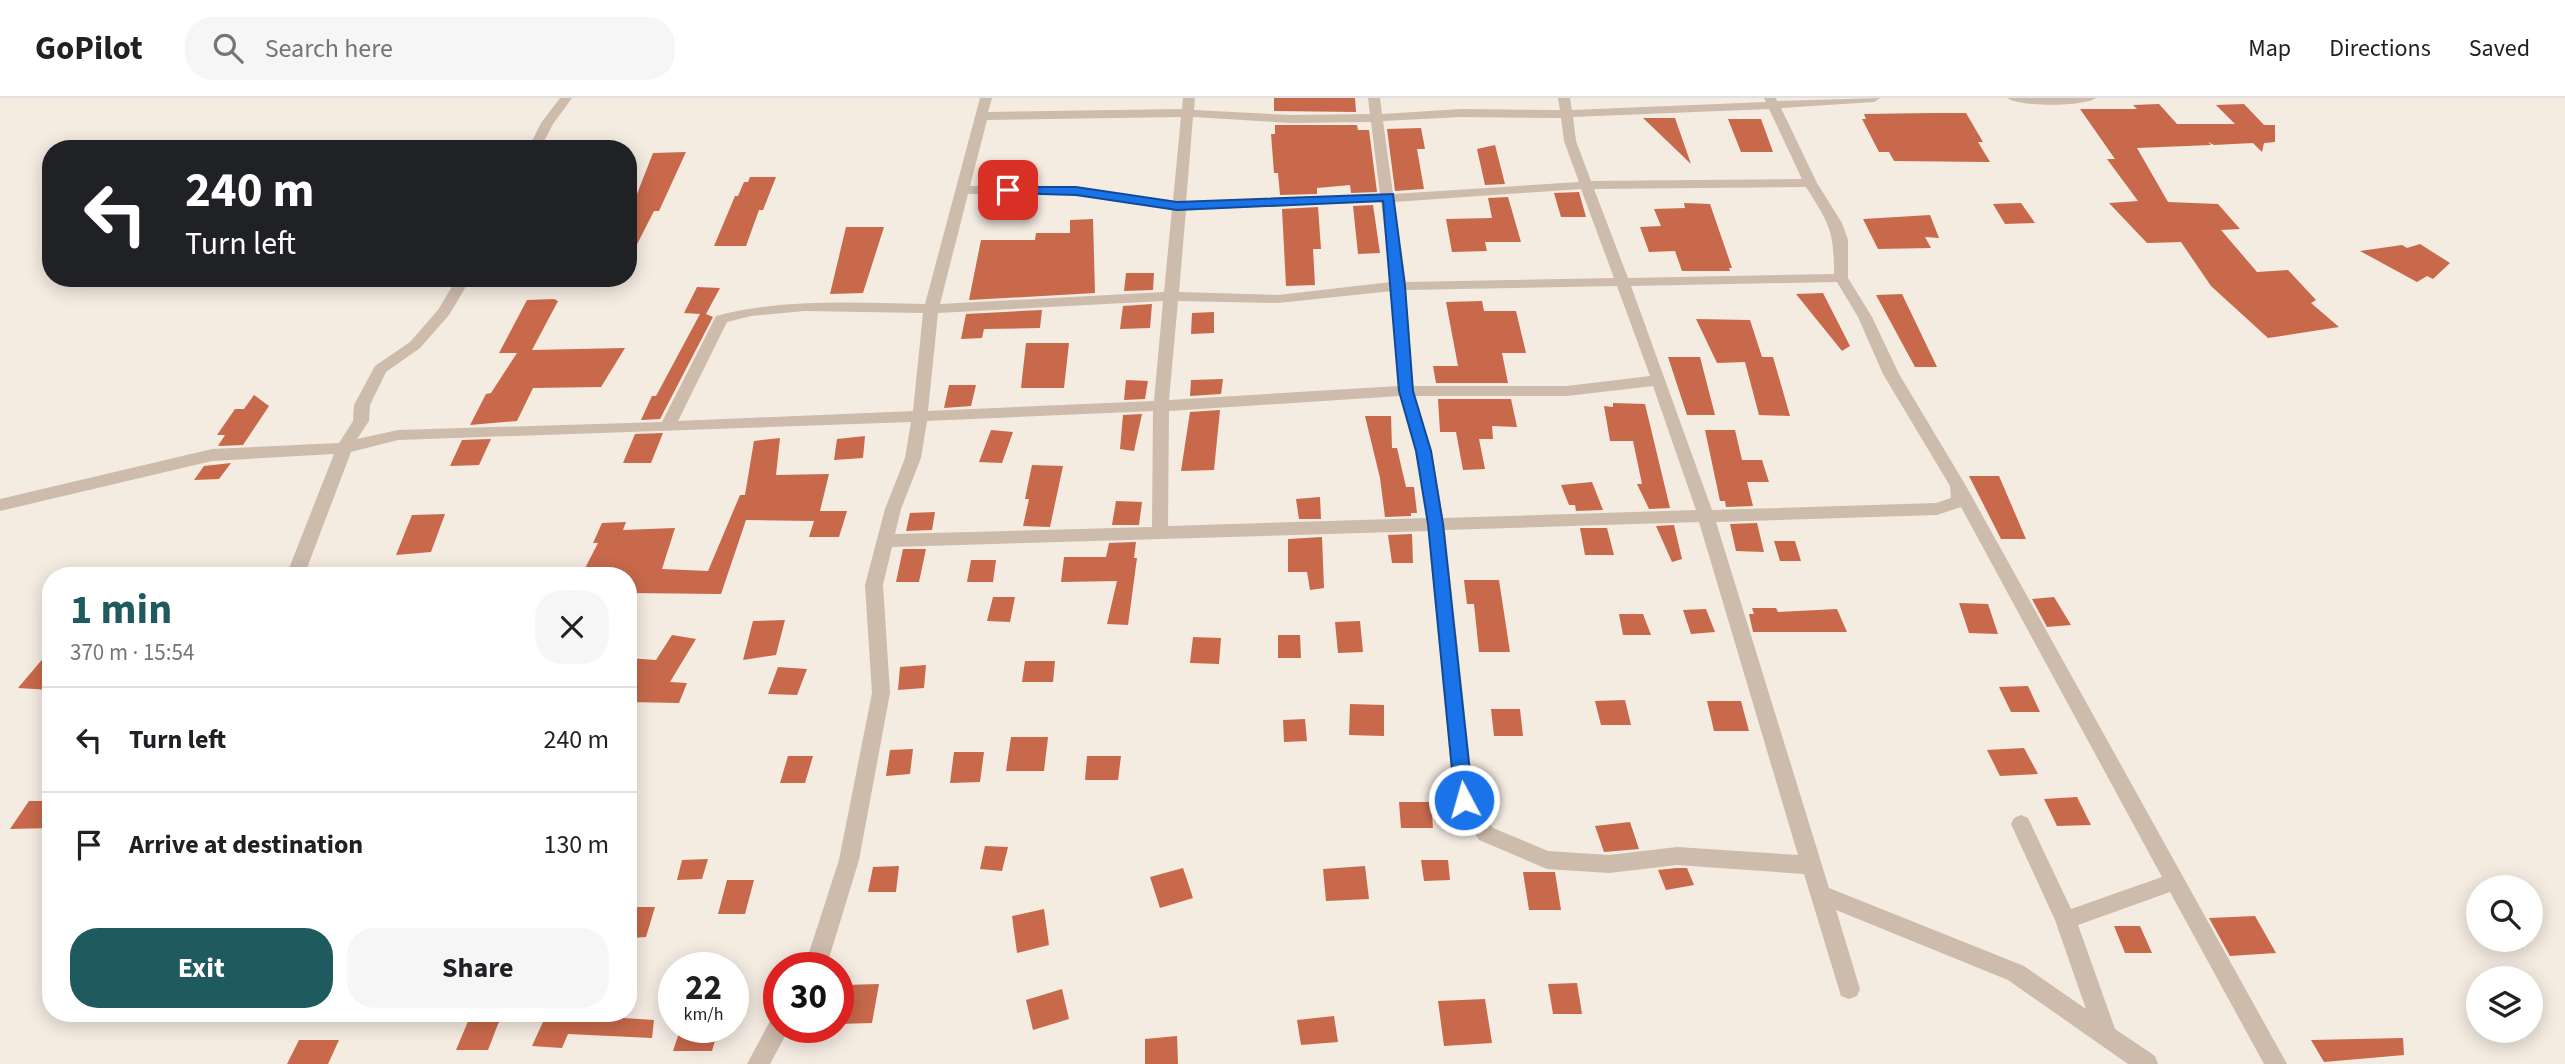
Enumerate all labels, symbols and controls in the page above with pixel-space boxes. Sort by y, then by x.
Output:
search box [185,17,675,80]
text: GoPilot [35,25,143,72]
icon: search [209,29,247,67]
text: Search here [265,30,393,67]
text: Map [2248,31,2291,66]
text: Directions [2329,31,2431,66]
text: Saved [2469,31,2530,66]
text: 240 m [185,156,314,226]
pin [978,160,1038,220]
icon: left [70,168,161,259]
icon: arrive [989,171,1027,209]
text: Turn left [185,221,296,267]
text: 1 min [70,580,172,640]
button: close [535,590,609,664]
text: 370 m · 15:54 [70,636,194,669]
icon: left [70,721,108,759]
text: Turn left [129,721,226,758]
text: 240 m [543,721,609,758]
position arrow [1427,763,1501,837]
icon: arrive [70,826,108,864]
text: Arrive at destination [129,826,363,863]
text: 130 m [543,826,609,863]
map controls [2466,875,2543,1043]
button: search [2466,875,2543,952]
button: Exit [70,928,333,1008]
button: Share [347,928,609,1008]
speed limit sign: 30 [763,952,854,1043]
text: 22 [685,963,722,1013]
button: layers [2466,966,2543,1043]
text: km/h [684,1002,723,1027]

